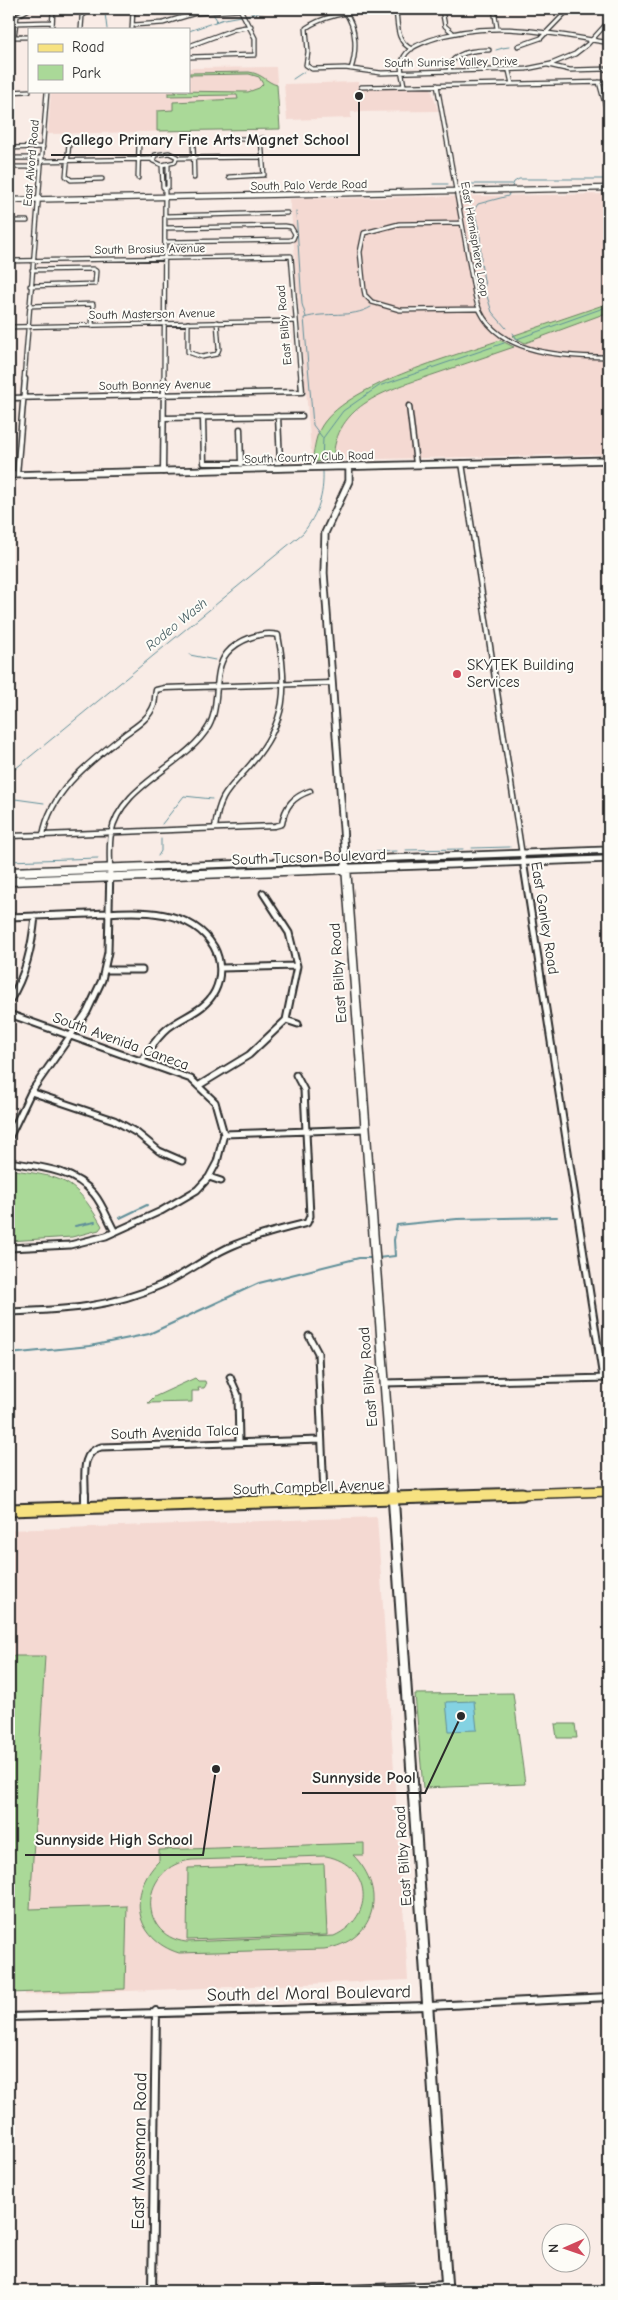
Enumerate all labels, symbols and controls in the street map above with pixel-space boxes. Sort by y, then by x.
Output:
legend [28,28,190,92]
text: Road [72,38,104,56]
street label: South Sunrise Valley Drive [384,54,518,70]
text: Park [72,64,101,82]
street label: East Alvord Road [20,119,42,207]
callout: Gallego Primary Fine Arts Magnet School [51,124,359,155]
text: Gallego Primary Fine Arts Magnet School [61,131,349,149]
street label: South Palo Verde Road [250,177,368,193]
street label: East Hemisphere Loop [458,180,492,298]
street label: South Brosius Avenue [95,241,205,257]
street label: East Bilby Road [274,284,294,366]
street label: South Masterson Avenue [89,306,215,322]
street label: South Bonney Avenue [99,377,211,393]
street label: South Country Club Road [244,448,374,466]
water label: Rodeo Wash [142,594,211,654]
place label: SKYTEK Building Services [467,656,574,691]
marker: SKYTEK Building Services [451,668,463,680]
street label: South Tucson Boulevard [232,845,386,869]
street label: East Ganley Road [527,860,563,976]
street label: East Bilby Road [326,922,350,1024]
street label: South Avenida Caneca [50,1008,192,1074]
street label: East Bilby Road [355,1326,381,1428]
street label: South Avenida Talca [111,1421,239,1443]
street label: South Campbell Avenue [233,1475,385,1499]
callout: Sunnyside Pool [302,1762,425,1793]
text: Sunnyside Pool [312,1769,416,1787]
street label: East Bilby Road [391,1805,415,1907]
callout: Sunnyside High School [25,1824,203,1855]
text: Sunnyside High School [35,1831,193,1849]
street label: South del Moral Boulevard [207,1981,411,2006]
street label: East Mossman Road [128,2072,151,2230]
north arrow [540,2222,590,2272]
text: N [545,2244,562,2253]

